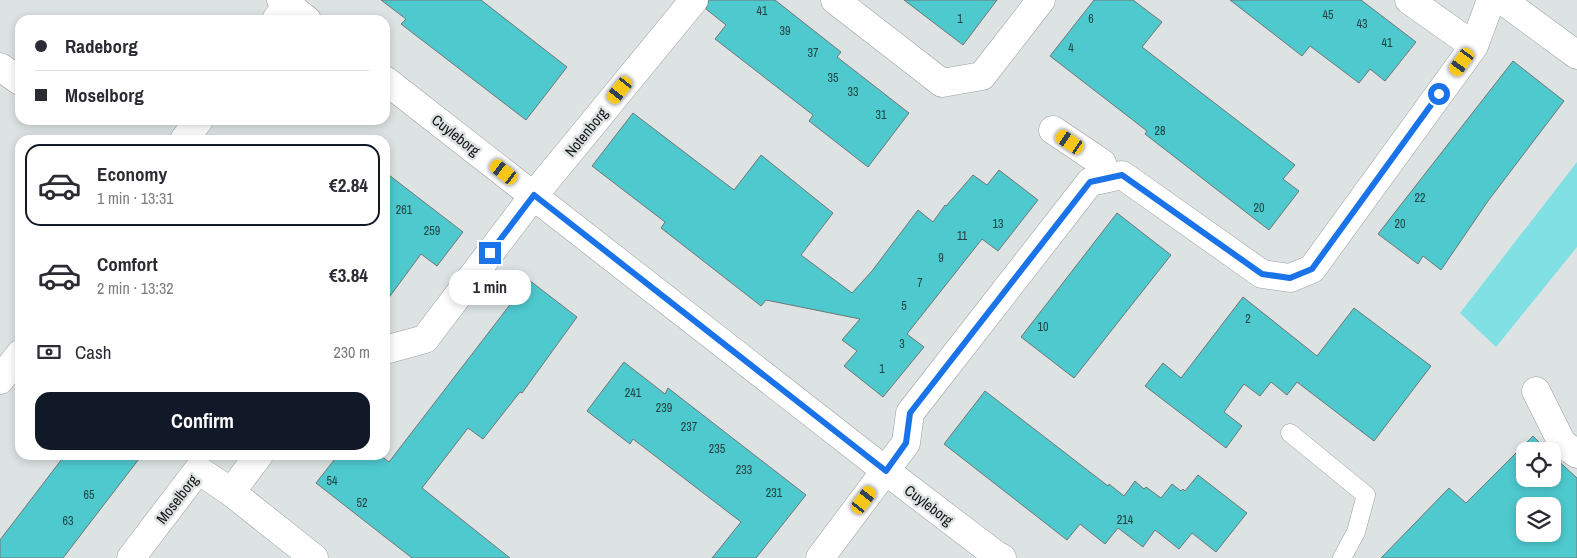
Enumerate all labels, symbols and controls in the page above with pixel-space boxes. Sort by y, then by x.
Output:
house number: 41 [757,3,768,19]
house number: 45 [1323,7,1334,23]
house number: 1 [957,11,963,27]
house number: 6 [1088,11,1094,27]
house number: 43 [1357,16,1367,32]
house number: 39 [780,23,790,39]
text: Radeborg [65,33,138,59]
house number: 41 [1382,35,1393,51]
house number: 4 [1068,40,1074,56]
house number: 37 [808,45,819,61]
car [1447,45,1476,79]
house number: 35 [828,70,839,86]
car [604,74,635,106]
text: Moselborg [65,82,144,108]
route start [1428,83,1450,105]
house number: 33 [848,84,858,100]
street label: Notenborg [560,103,612,161]
house number: 31 [876,107,887,123]
street label: Cuyleborg [427,109,485,161]
house number: 28 [1155,123,1165,139]
car [1053,127,1086,157]
car [487,157,520,187]
text: Economy [97,161,167,187]
icon: car [37,163,82,208]
text: €2.84 [329,172,368,198]
text: 1 min · 13:31 [97,187,174,209]
house number: 22 [1415,190,1425,206]
house number: 20 [1254,200,1264,216]
house number: 261 [396,202,413,218]
house number: 13 [993,216,1003,232]
house number: 20 [1395,216,1405,232]
house number: 259 [424,223,440,239]
house number: 11 [957,228,968,244]
route end [479,242,501,264]
house number: 9 [938,250,944,266]
text: Comfort [97,251,158,277]
icon: car [37,253,82,298]
text: €3.84 [329,262,368,288]
callout: 1 min [449,270,531,306]
house number: 7 [917,275,923,291]
text: 1 min [473,276,507,298]
text: 2 min · 13:32 [97,277,174,299]
house number: 5 [901,298,907,314]
house number: 2 [1245,311,1251,327]
house number: 10 [1038,319,1048,335]
house number: 3 [899,336,905,352]
icon: cash [35,338,63,366]
text: Cash [75,339,111,365]
text: 230 m [334,341,370,363]
house number: 1 [879,361,885,377]
house number: 241 [625,385,642,401]
button: Confirm [35,392,370,450]
house number: 239 [656,400,672,416]
house number: 237 [681,419,698,435]
house number: 235 [709,441,726,457]
map controls [1516,442,1561,542]
button: locate [1516,442,1561,487]
house number: 233 [736,462,752,478]
street label: Moselborg [151,470,203,528]
house number: 54 [327,473,338,489]
street label: Cuyleborg [900,480,958,530]
car [848,484,879,516]
house number: 231 [766,485,783,501]
house number: 65 [84,487,95,503]
house number: 52 [357,495,367,511]
button: layers [1516,497,1561,542]
house number: 214 [1117,512,1134,528]
house number: 63 [63,513,73,529]

